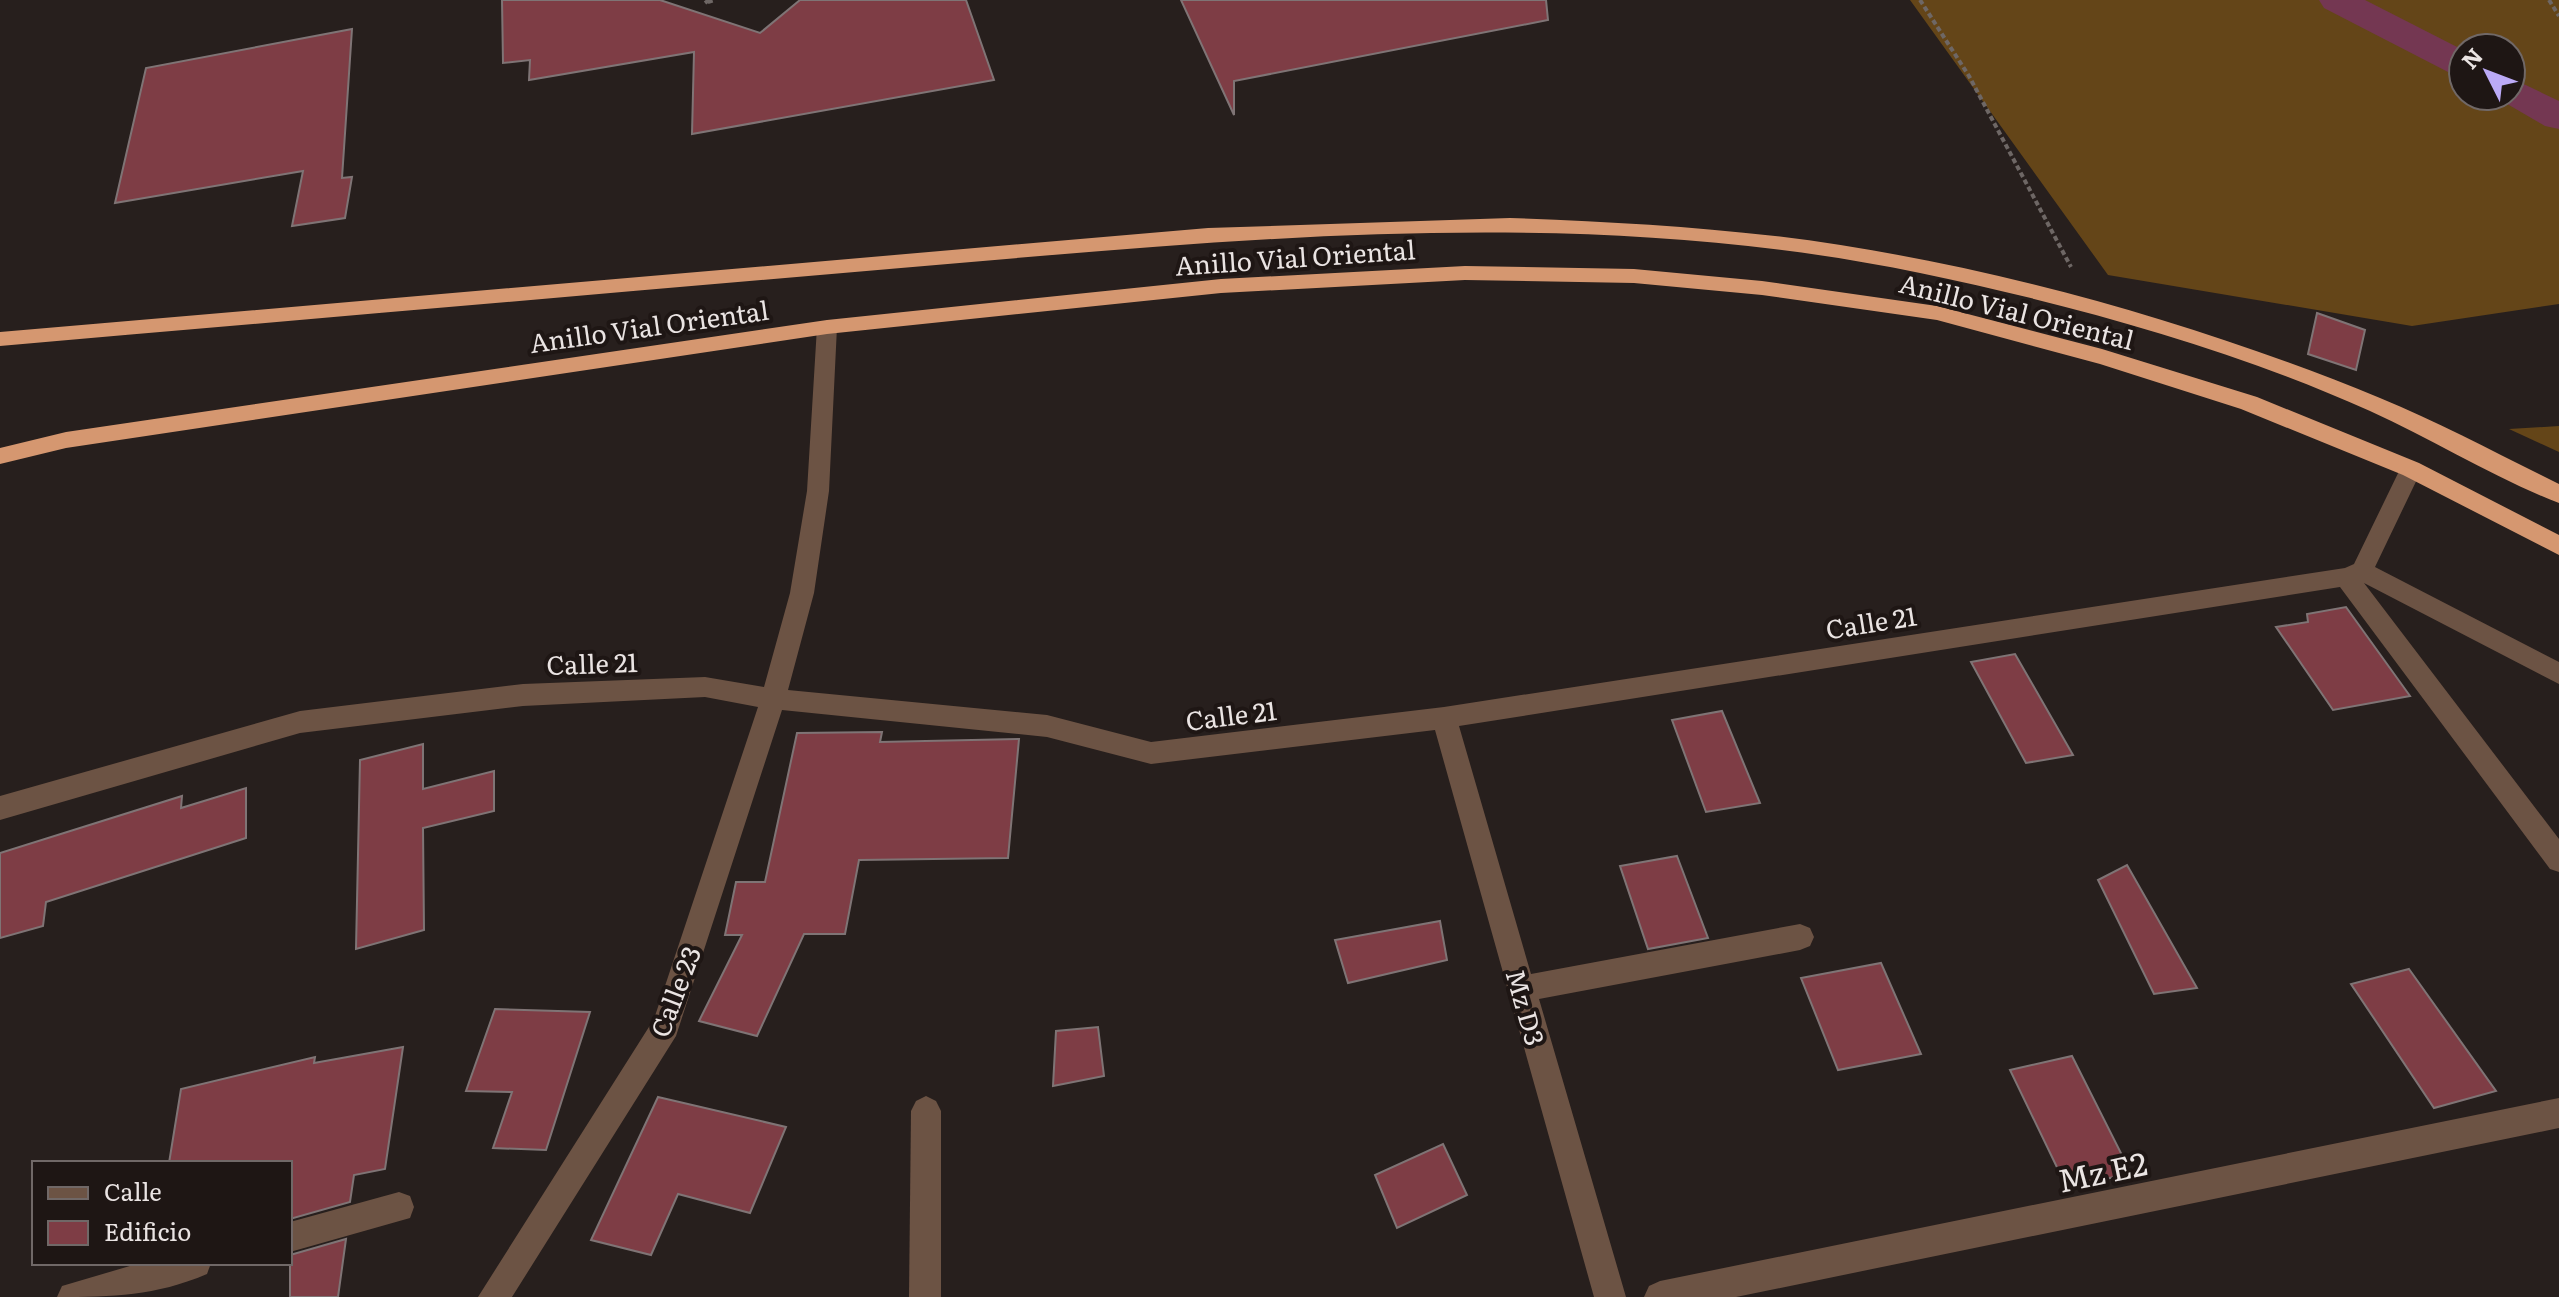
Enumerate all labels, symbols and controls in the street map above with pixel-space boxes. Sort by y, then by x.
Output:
north arrow [2447,32,2527,112]
text: N [2453,40,2489,76]
street label: Anillo Vial Oriental [1174,228,1417,284]
street label: Anillo Vial Oriental [1895,262,2139,358]
street label: Anillo Vial Oriental [527,289,771,361]
street label: Calle 21 [1823,595,1919,647]
street label: Calle 21 [546,641,638,683]
street label: Calle 21 [1183,689,1279,739]
street label: Calle 23 [639,940,709,1042]
street label: Mz D3 [1498,964,1556,1050]
street label: Mz E2 [2053,1137,2151,1203]
legend [32,1161,292,1265]
text: Calle [104,1173,162,1208]
text: Edificio [104,1213,191,1248]

